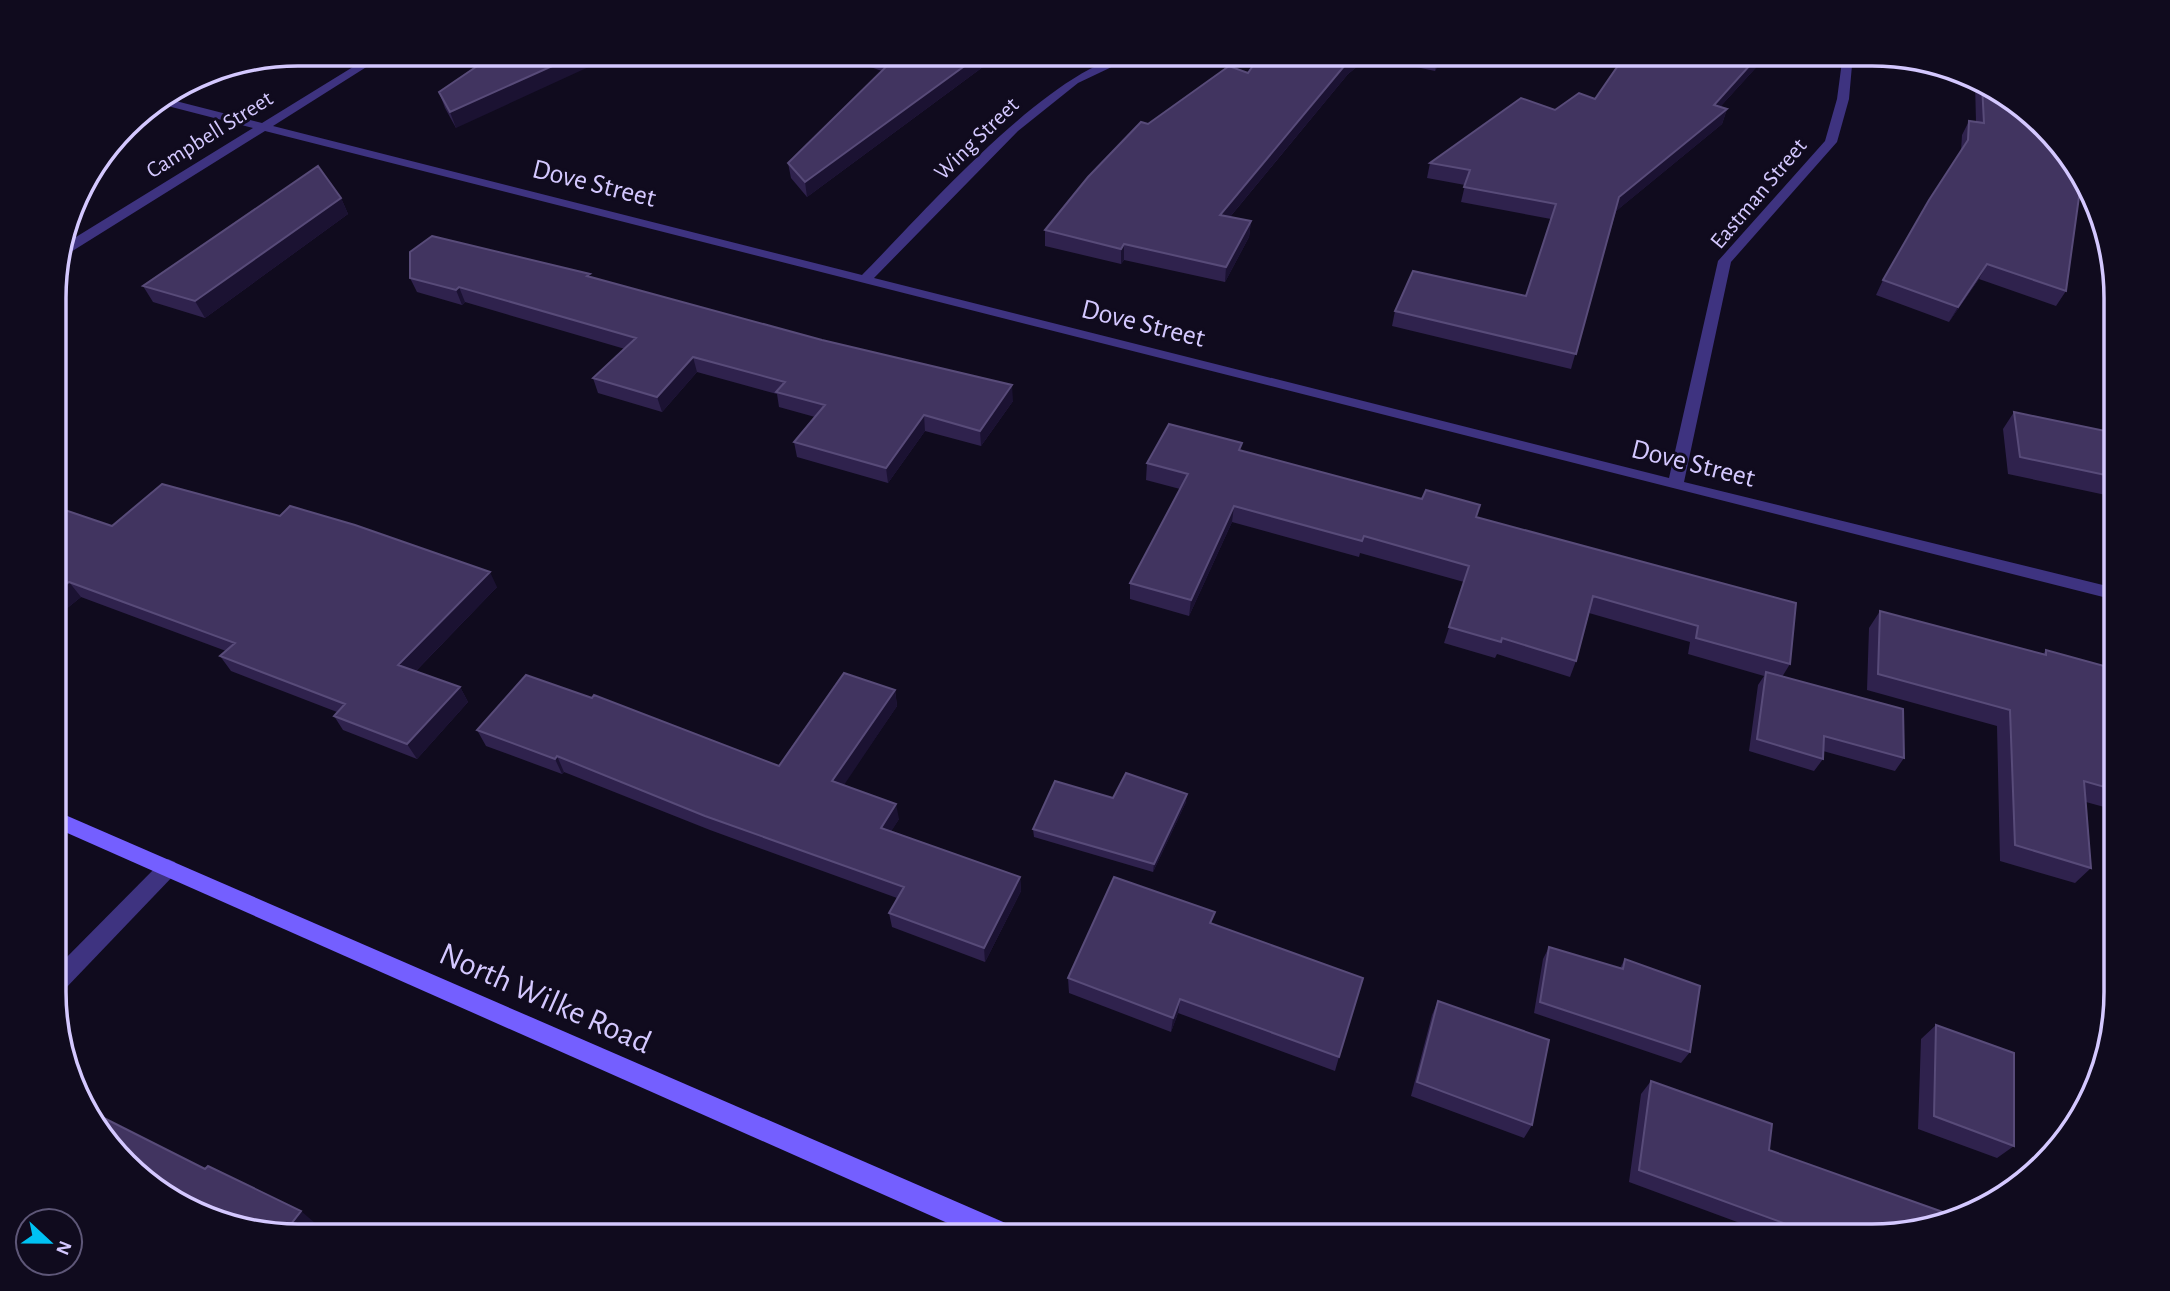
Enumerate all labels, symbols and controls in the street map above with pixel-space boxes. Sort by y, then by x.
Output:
street label: Campbell Street [143,87,278,183]
street label: Wing Street [930,93,1024,184]
street label: Eastman Street [1707,134,1812,253]
street label: Dove Street [529,155,659,213]
street label: Dove Street [1078,295,1208,353]
street label: Dove Street [1628,435,1758,493]
street label: North Wilke Road [434,938,656,1060]
north arrow [14,1207,84,1277]
text: N [52,1238,75,1257]

